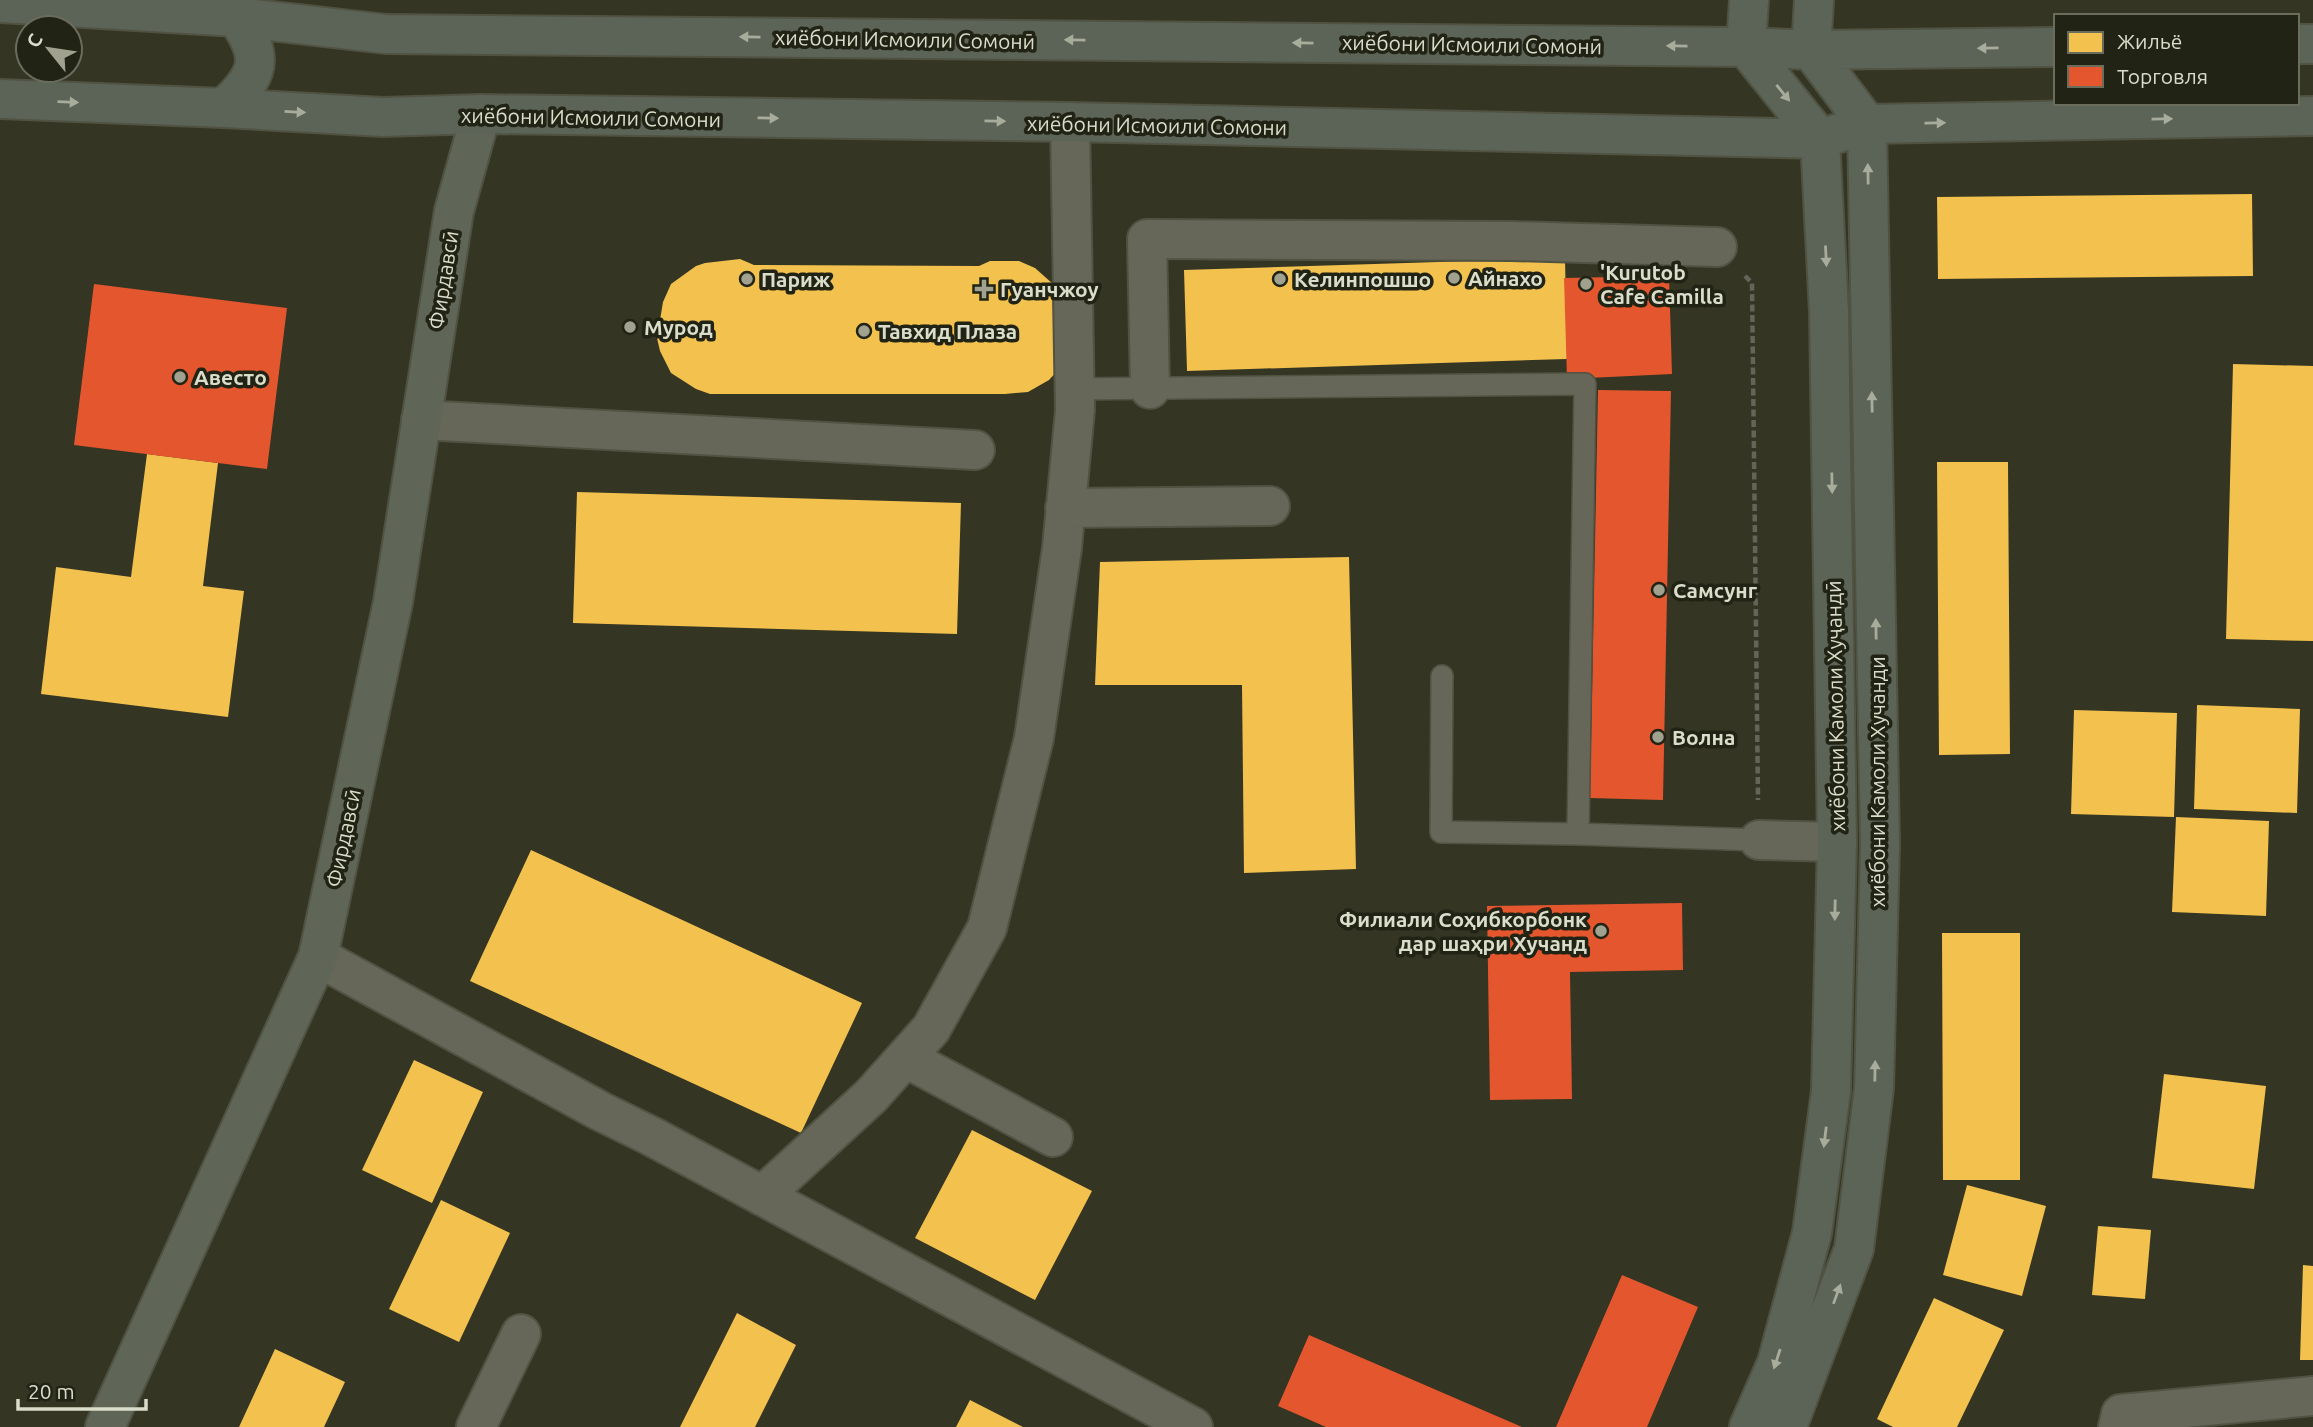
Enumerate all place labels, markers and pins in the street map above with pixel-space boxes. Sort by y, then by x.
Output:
place label: 'Kurutob Cafe Camilla [1600,260,1724,308]
place label: Айнахо [1468,266,1543,290]
place label: Париж [761,267,831,291]
place label: Келинпошшо [1294,267,1431,291]
marker: Айнахо [1446,270,1462,286]
marker: Париж [739,271,755,287]
marker: Келинпошшо [1272,271,1288,287]
marker: 'Kurutob Cafe Camilla [1578,276,1594,292]
place label: Гуанчжоу [1000,277,1099,301]
marker: Гуанчжоу [974,279,994,299]
place label: Мурод [644,315,713,339]
marker: Мурод [622,319,638,335]
place label: Тавхид Плаза [878,319,1017,343]
marker: Тавхид Плаза [856,323,872,339]
place label: Авесто [194,365,267,389]
marker: Авесто [172,369,188,385]
place label: Самсунг [1673,578,1758,602]
marker: Самсунг [1651,582,1667,598]
place label: Волна [1672,725,1735,749]
marker: Волна [1650,729,1666,745]
place label: Филиали Соҳибкорбонк дар шаҳри Хучанд [1339,907,1587,955]
marker: Филиали Соҳибкорбонк дар шаҳри Хучанд [1593,923,1609,939]

